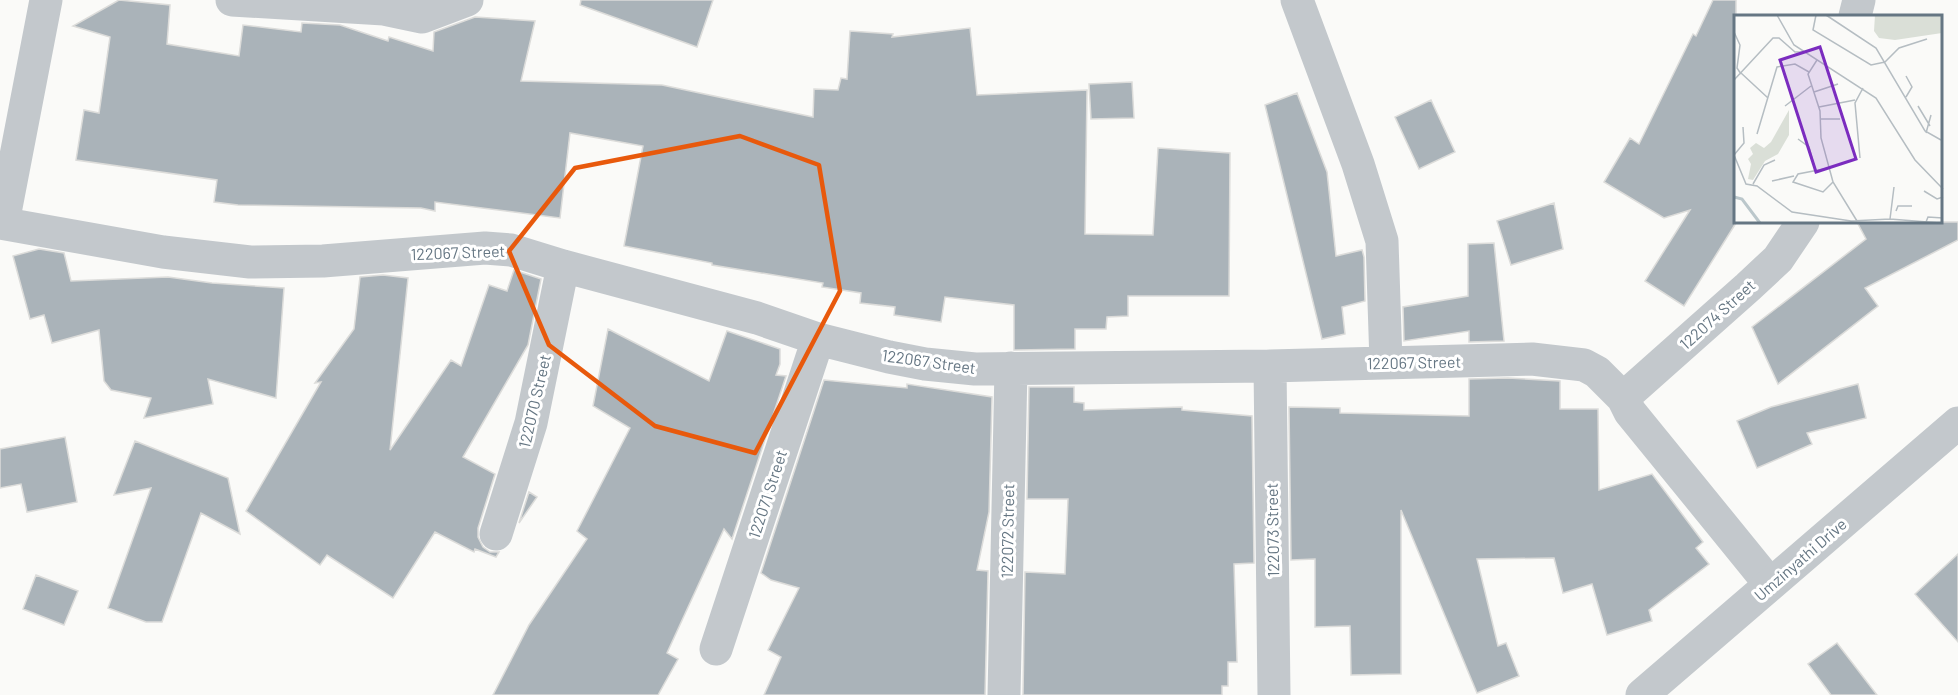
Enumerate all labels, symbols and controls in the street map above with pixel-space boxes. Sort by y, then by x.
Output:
inset map [1734,15,1943,224]
street label: 122067 Street [410,241,506,263]
street label: 122074 Street [1675,275,1759,353]
street label: 122067 Street [881,345,977,377]
street label: 122070 Street [514,352,554,450]
street label: 122067 Street [1367,352,1461,372]
street label: 122071 Street [744,447,790,541]
street label: 122072 Street [997,483,1017,579]
street label: 122073 Street [1262,483,1282,577]
street label: Umzinyathi Drive [1750,514,1850,604]

